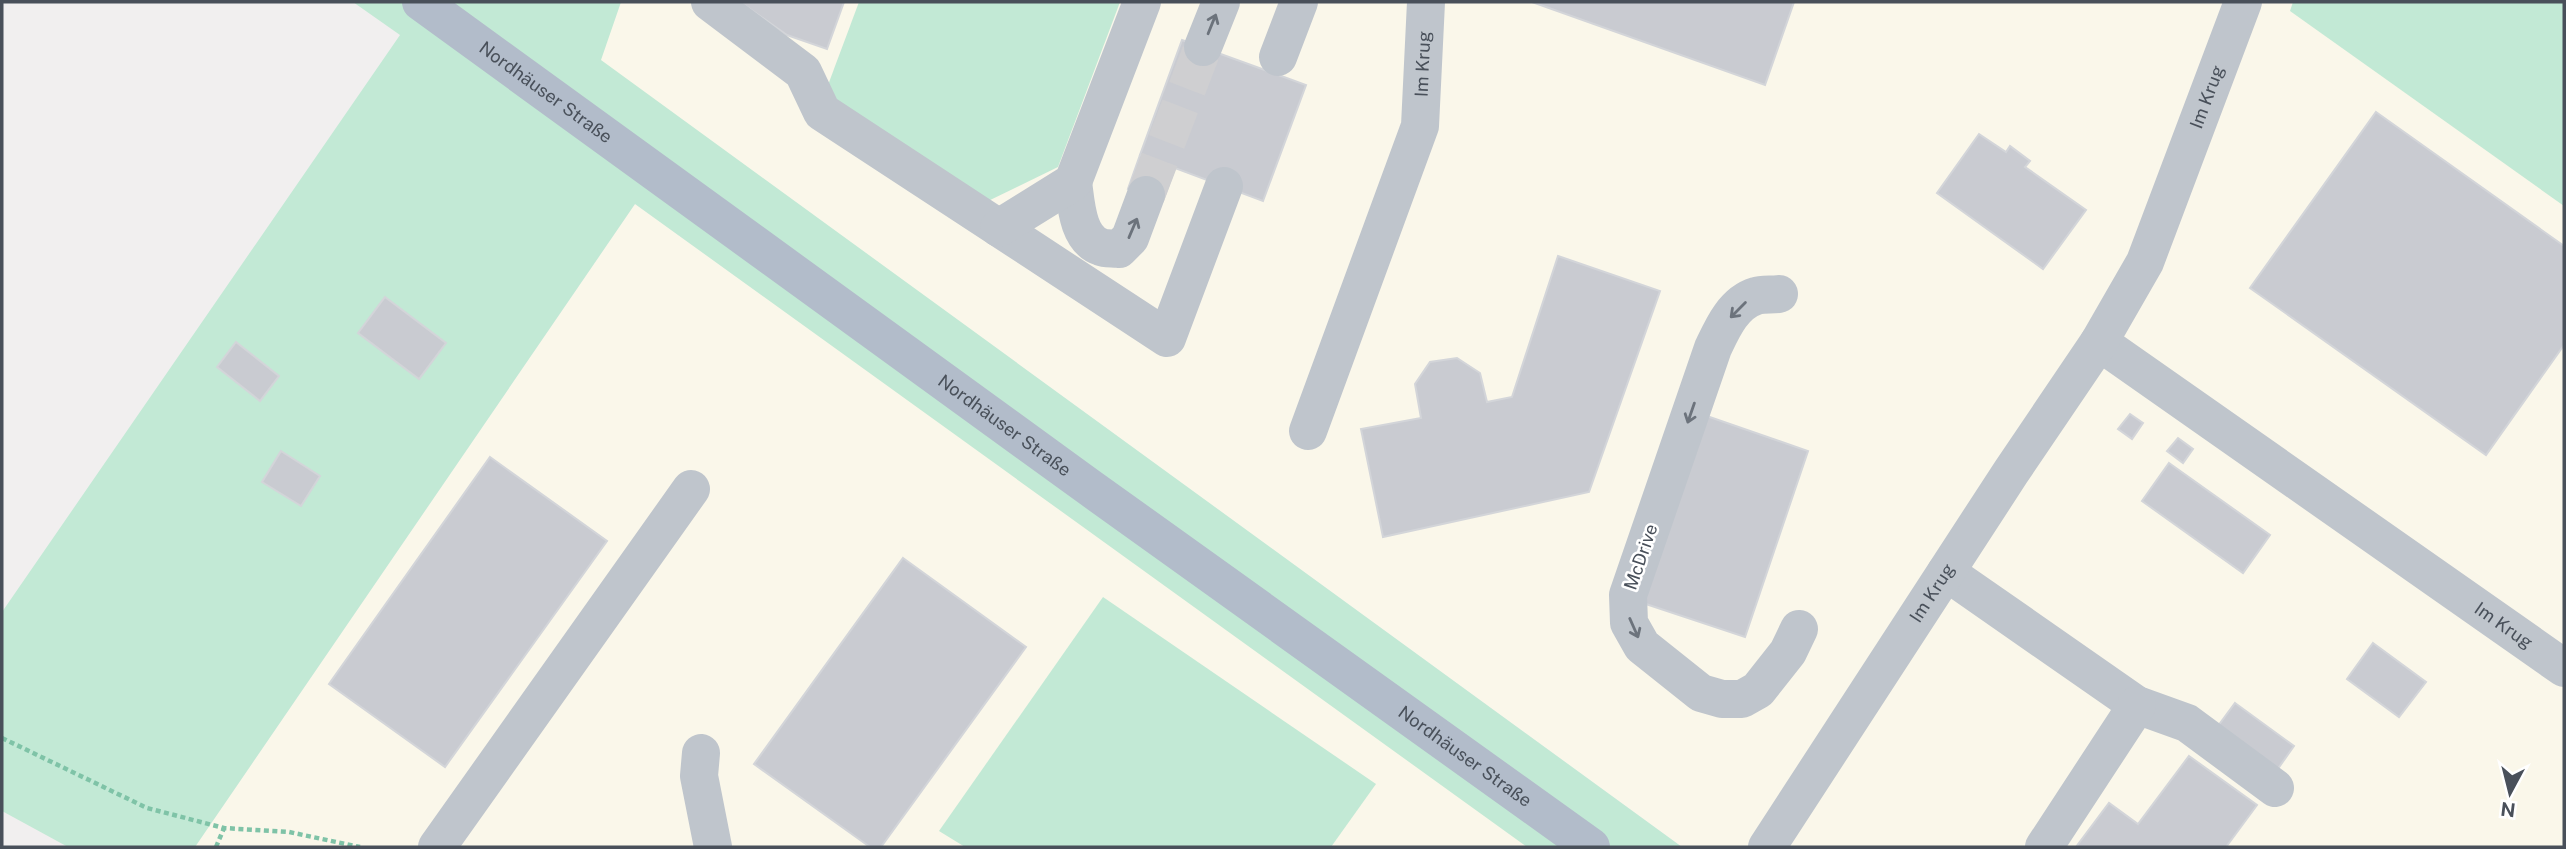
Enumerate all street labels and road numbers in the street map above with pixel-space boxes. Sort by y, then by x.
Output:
street label: Im Krug [1410,30,1435,97]
street label: Nordhäuser Straße [475,37,616,147]
street label: Im Krug [2185,62,2228,131]
street label: Nordhäuser Straße [934,370,1075,480]
street label: McDrive [1619,521,1662,593]
street label: Im Krug [1905,559,1959,626]
street label: Im Krug [2471,598,2537,653]
street label: Nordhäuser Straße [1394,701,1536,811]

